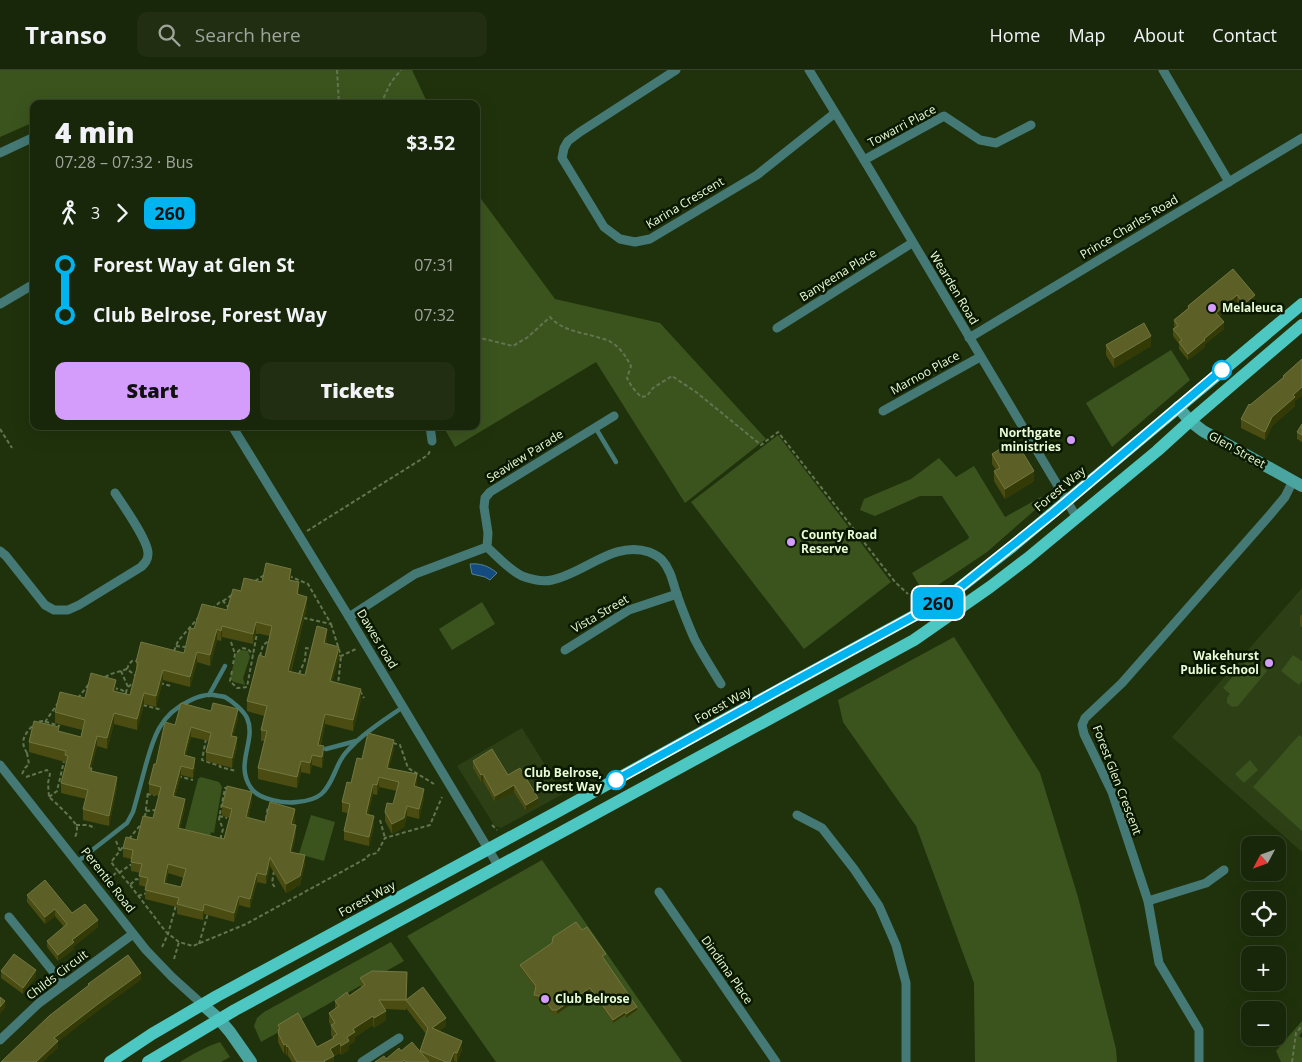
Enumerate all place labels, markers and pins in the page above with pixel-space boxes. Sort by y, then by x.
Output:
place label: Melaleuca [1222,299,1283,316]
marker: Melaleuca [1206,302,1218,314]
unlabelled marker [1212,360,1232,380]
place label: Northgate ministries [999,424,1061,455]
marker: Northgate ministries [1065,434,1077,446]
place label: County Road Reserve [801,526,877,557]
marker: County Road Reserve [785,536,797,548]
place label: Wakehurst Public School [1180,647,1259,678]
marker: Wakehurst Public School [1263,657,1275,669]
place label: Club Belrose, Forest Way [524,764,602,795]
marker: Club Belrose, Forest Way [606,770,626,790]
place label: Club Belrose [555,990,630,1007]
marker: Club Belrose [539,993,551,1005]

